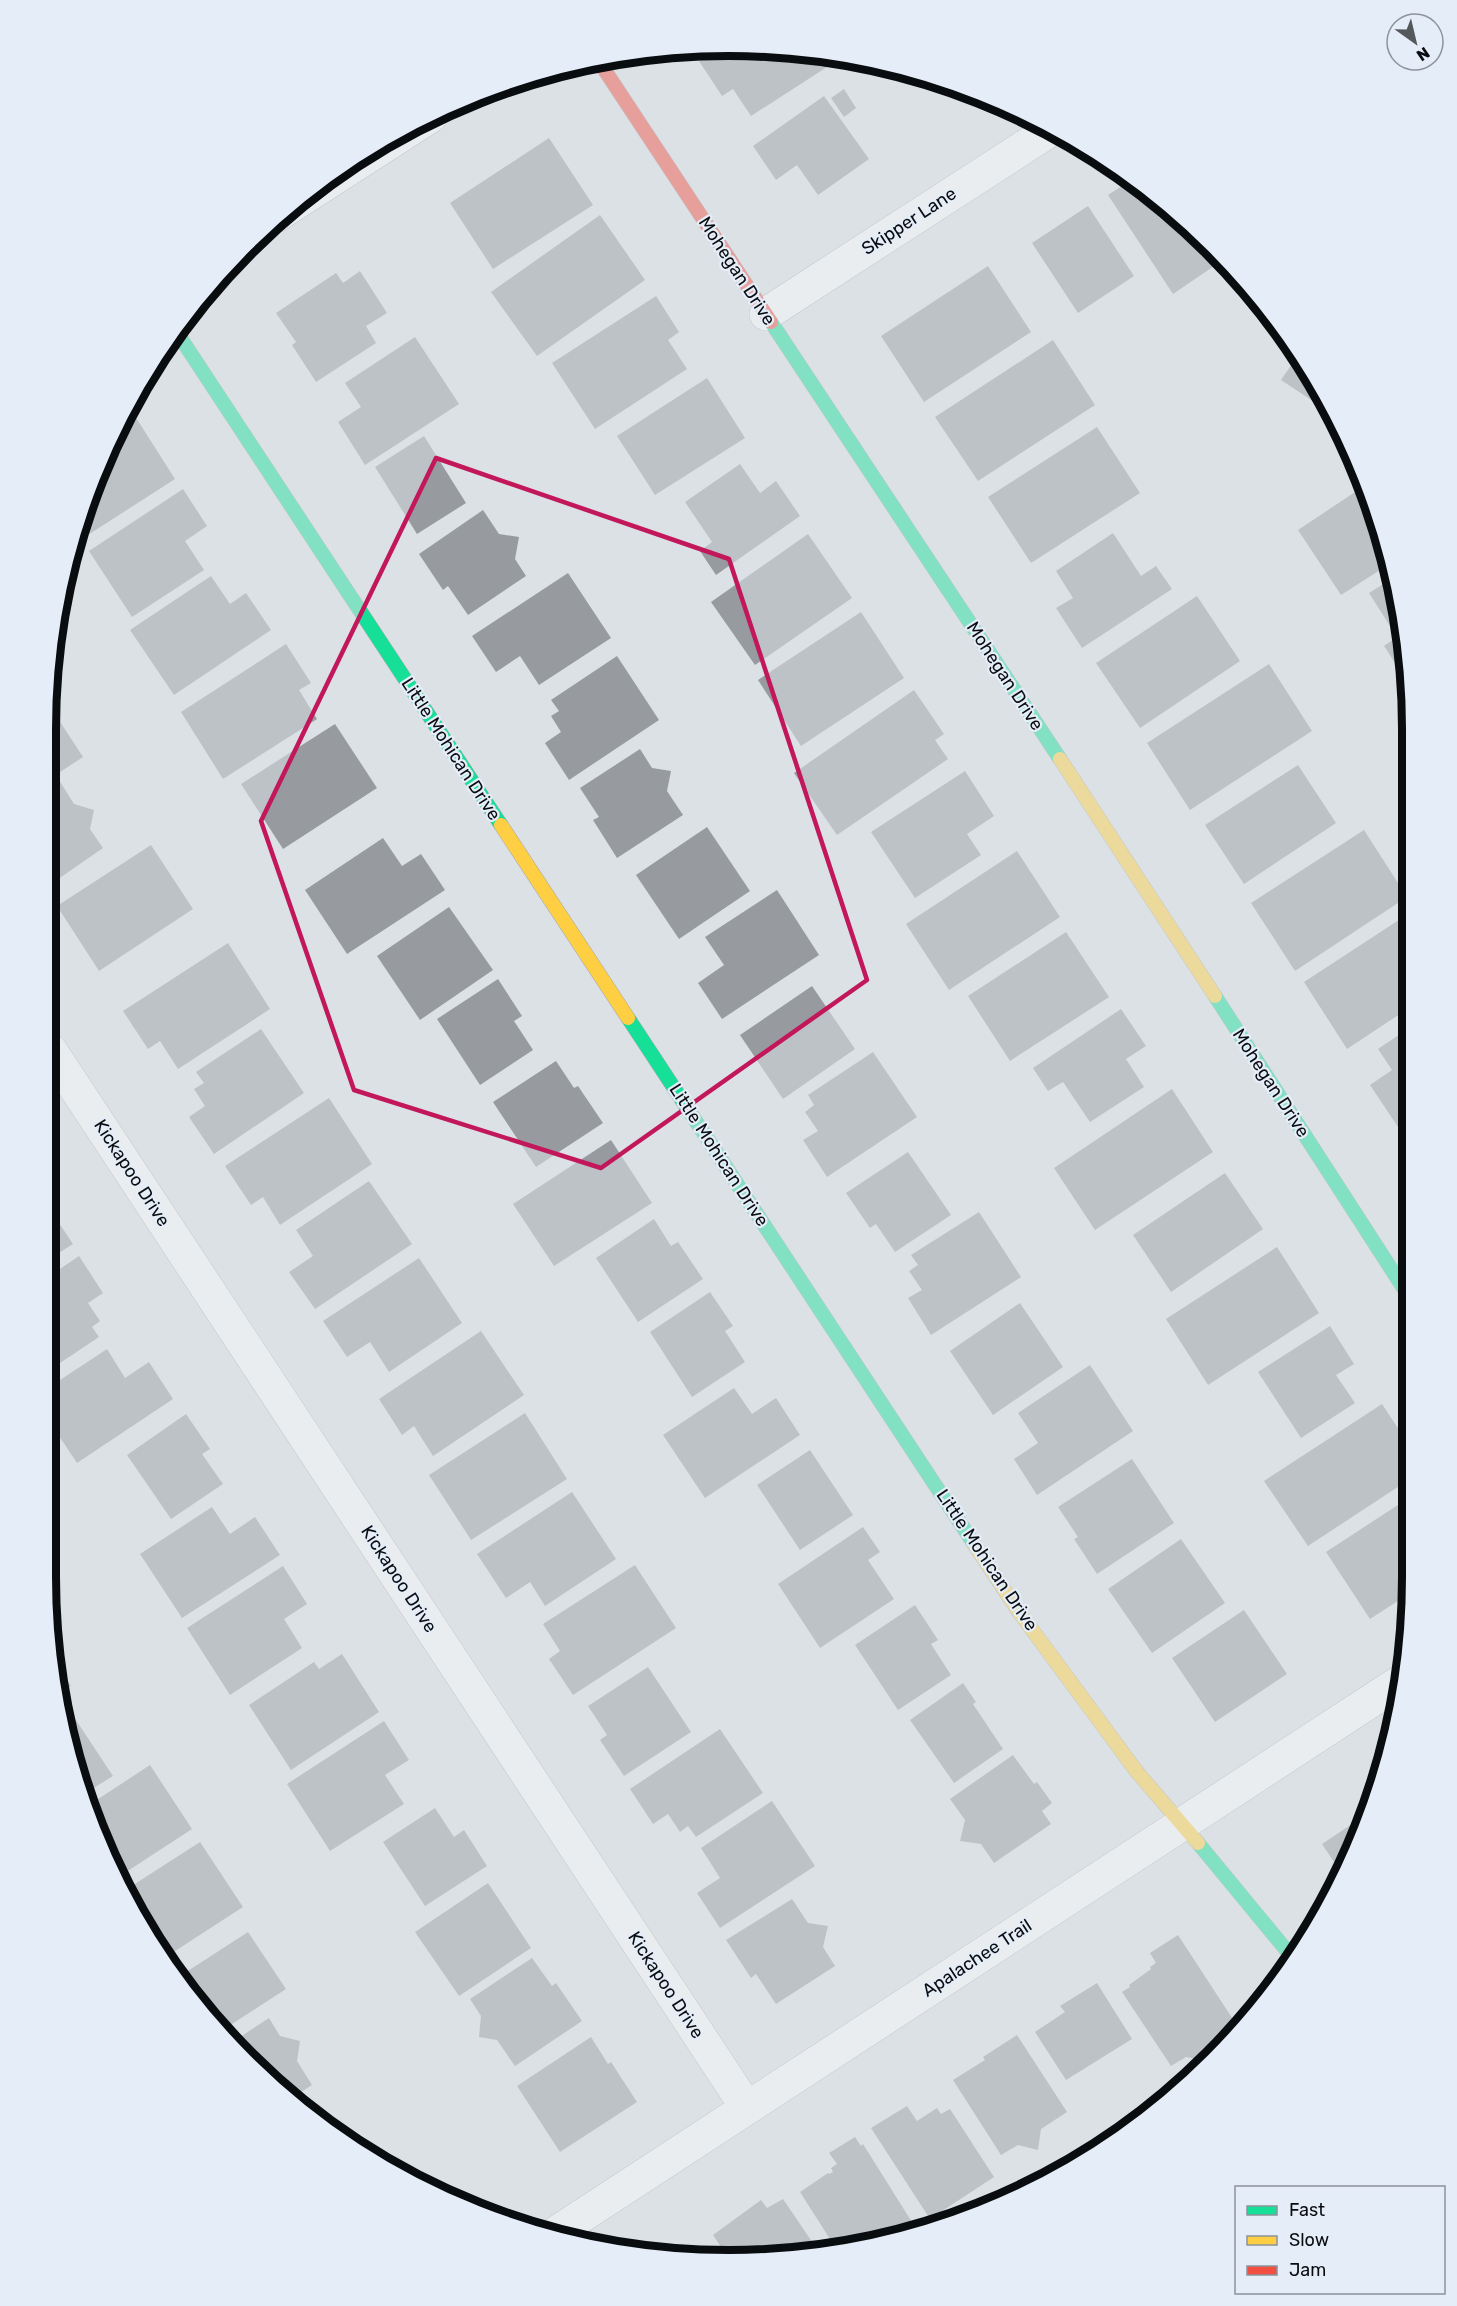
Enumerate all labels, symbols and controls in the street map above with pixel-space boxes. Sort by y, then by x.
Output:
north arrow [1385,12,1445,72]
text: N [1413,43,1433,65]
street label: Skipper Lane [858,182,960,260]
street label: Mohegan Drive [694,213,780,329]
street label: Mohegan Drive [962,618,1048,734]
street label: Little Mohican Drive [397,673,505,825]
street label: Mohegan Drive [1228,1025,1314,1141]
street label: Little Mohican Drive [665,1079,773,1231]
street label: Kickapoo Drive [89,1115,175,1231]
street label: Little Mohican Drive [931,1485,1043,1635]
street label: Kickapoo Drive [356,1521,442,1637]
street label: Apalachee Trail [918,1914,1036,2002]
street label: Kickapoo Drive [623,1927,709,2043]
legend [1235,2186,1445,2294]
text: Fast [1289,2199,1325,2221]
text: Slow [1289,2229,1329,2251]
text: Jam [1289,2259,1326,2281]

